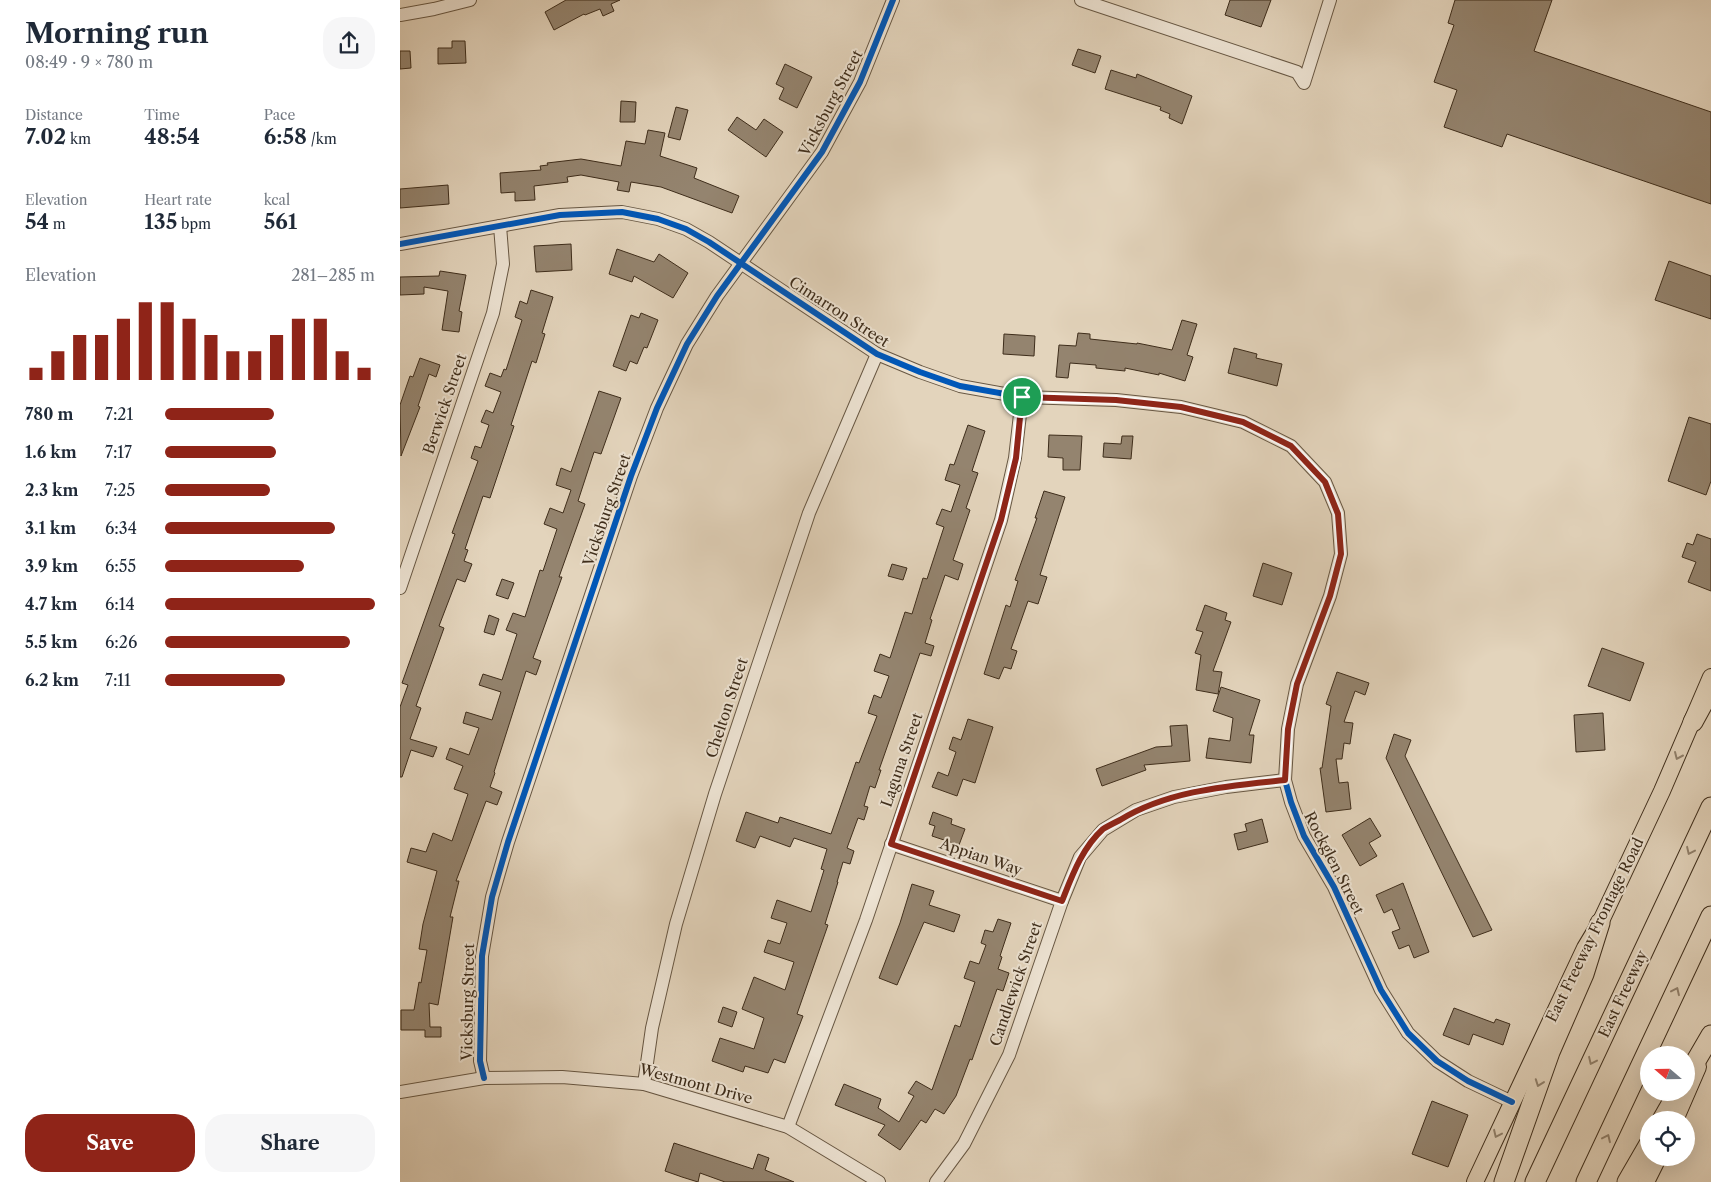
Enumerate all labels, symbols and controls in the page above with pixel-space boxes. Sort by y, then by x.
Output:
text: Morning run [25,16,209,50]
button: share [323,17,375,69]
street label: Vicksburg Street [794,46,867,160]
text: 08:49 · 9 × 780 m [25,52,153,72]
text: Distance [25,106,83,124]
text: Time [144,106,180,124]
text: Pace [264,106,295,124]
text: 7.02 [25,124,66,149]
text: 48:54 [144,124,200,149]
text: 6:58 [264,124,307,149]
text: km [66,130,91,148]
text: /km [307,130,337,148]
text: Elevation [25,191,88,209]
text: Heart rate [144,191,212,209]
text: kcal [264,191,290,209]
text: 54 [25,209,49,234]
text: 135 [144,209,177,234]
text: 561 [264,209,297,234]
text: m [49,215,66,233]
text: bpm [177,215,211,233]
text: Elevation [25,265,96,285]
text: 281–285 m [291,265,375,285]
street label: Cimarron Street [786,272,893,351]
street label: Berwick Street [418,350,471,457]
pin [1001,376,1043,418]
icon: arrive [1008,383,1036,411]
text: 780 m [25,404,73,424]
text: 7:21 [105,404,133,424]
text: 1.6 km [25,442,77,462]
text: 7:17 [105,442,132,462]
street label: Vicksburg Street [578,451,635,569]
text: 2.3 km [25,480,78,500]
text: 7:25 [105,480,135,500]
text: 3.1 km [25,518,76,538]
text: 6:34 [105,518,137,538]
text: 3.9 km [25,556,78,576]
text: 6:55 [105,556,136,576]
text: 4.7 km [25,594,78,614]
text: 6:14 [105,594,135,614]
text: 5.5 km [25,632,78,652]
text: 6:26 [105,632,137,652]
street label: Chelton Street [701,655,752,760]
text: 6.2 km [25,670,79,690]
text: 7:11 [105,670,131,690]
street label: Laguna Street [877,710,927,810]
one-way arrow [1674,751,1684,760]
street label: Rockglen Street [1300,808,1369,918]
street label: Appian Way [937,833,1025,880]
street label: East Freeway Frontage Road [1542,835,1648,1025]
one-way arrow [1686,846,1697,855]
street label: Candlewick Street [985,918,1046,1049]
street label: Vicksburg Street [457,942,478,1062]
street label: East Freeway [1595,947,1651,1041]
one-way arrow [1670,987,1680,996]
north arrow [1640,1046,1695,1101]
map controls [1640,1046,1695,1166]
one-way arrow [1587,1056,1598,1065]
street label: Westmont Drive [637,1059,755,1108]
one-way arrow [1535,1078,1545,1087]
button: locate [1640,1111,1695,1166]
button: Save [25,1114,195,1172]
button: Share [205,1114,375,1172]
one-way arrow [1493,1129,1504,1138]
one-way arrow [1600,1134,1611,1143]

